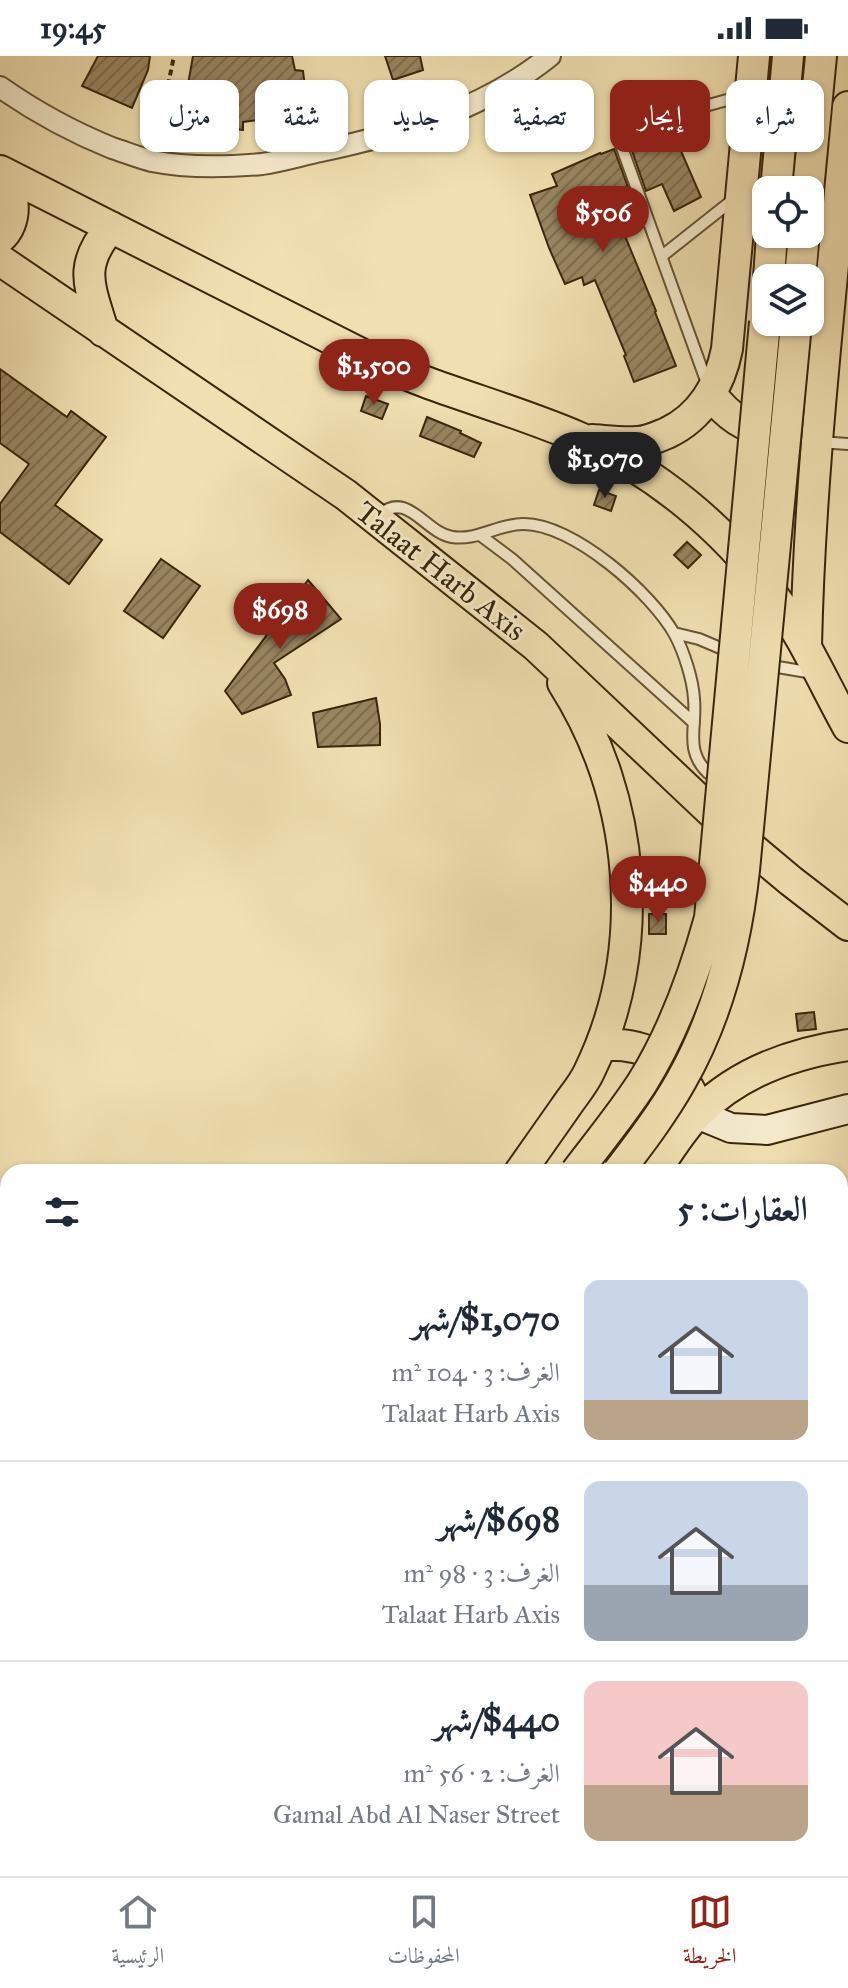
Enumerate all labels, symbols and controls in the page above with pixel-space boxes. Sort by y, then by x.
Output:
text: 19:45 [40,10,106,46]
chip: منزل [140,80,239,152]
chip: شقة [255,80,348,152]
chip: جديد [364,80,469,152]
chip: تصفية [485,80,594,152]
chip: إيجار [610,80,710,152]
chip: شراء [726,80,824,152]
map controls [752,176,824,336]
button: locate [752,176,824,248]
pin: $506 [556,186,650,254]
text: $506 [575,196,631,228]
button: layers [752,264,824,336]
pin: $1,500 [309,339,439,407]
text: $1,500 [337,349,411,381]
pin: $1,070 [540,432,670,500]
text: $1,070 [567,442,643,474]
street label: Talaat Harb Axis [349,494,533,648]
pin: $698 [233,583,327,651]
text: $698 [252,593,308,625]
pin: $440 [611,856,705,924]
text: $440 [628,866,688,898]
text: العقارات: 5 [677,1188,808,1229]
icon: filters [40,1190,84,1234]
text: $1,070/شهر [412,1298,560,1339]
icon: home [648,1312,744,1408]
text: الغرف: 3 · 104 m² [392,1356,560,1388]
text: Talaat Harb Axis [382,1397,560,1429]
text: $698/شهر [438,1499,560,1540]
icon: home [648,1513,744,1609]
text: الغرف: 3 · 98 m² [404,1557,560,1589]
text: Talaat Harb Axis [382,1598,560,1630]
text: $440/شهر [434,1699,560,1740]
icon: home [648,1713,744,1809]
text: الغرف: 2 · 56 m² [404,1757,560,1789]
text: Gamal Abd Al Naser Street [273,1798,560,1830]
tab: الرئيسية [112,1890,164,1977]
tab: المحفوظات [387,1890,460,1977]
tab: الخريطة [683,1890,736,1977]

